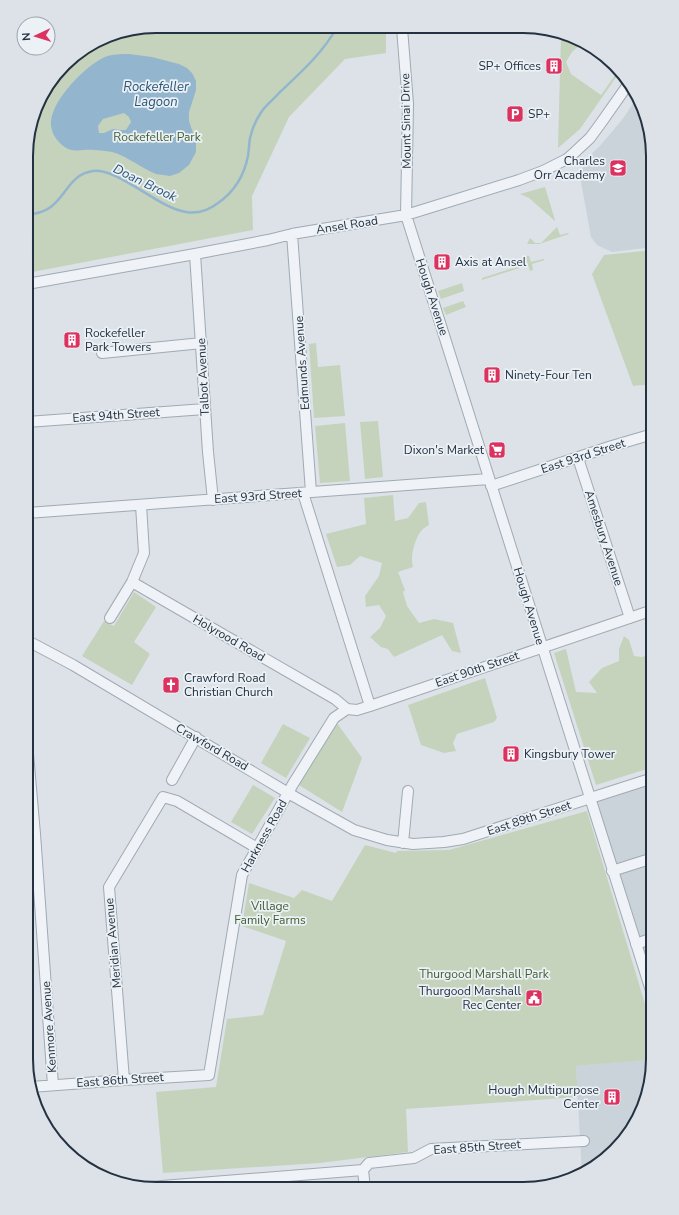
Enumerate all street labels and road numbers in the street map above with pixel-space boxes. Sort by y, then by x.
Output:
street label: Mount Sinai Drive [397,73,415,169]
street label: Ansel Road [315,212,379,238]
street label: Hough Avenue [412,256,452,338]
street label: Edmunds Avenue [291,315,313,411]
street label: Talbot Avenue [193,338,213,416]
street label: East 94th Street [72,404,161,426]
street label: East 93rd Street [539,435,628,477]
street label: East 93rd Street [214,485,303,507]
street label: Amesbury Avenue [581,488,627,588]
street label: Hough Avenue [510,565,548,647]
street label: Holyrood Road [190,611,268,665]
street label: East 90th Street [433,647,522,691]
street label: Crawford Road [173,720,251,774]
street label: Harkness Road [237,796,291,876]
street label: East 89th Street [485,797,574,839]
street label: Meridian Avenue [101,897,125,989]
street label: Kenmore Avenue [38,981,60,1073]
street label: East 86th Street [76,1069,165,1091]
street label: East 85th Street [433,1136,522,1158]

